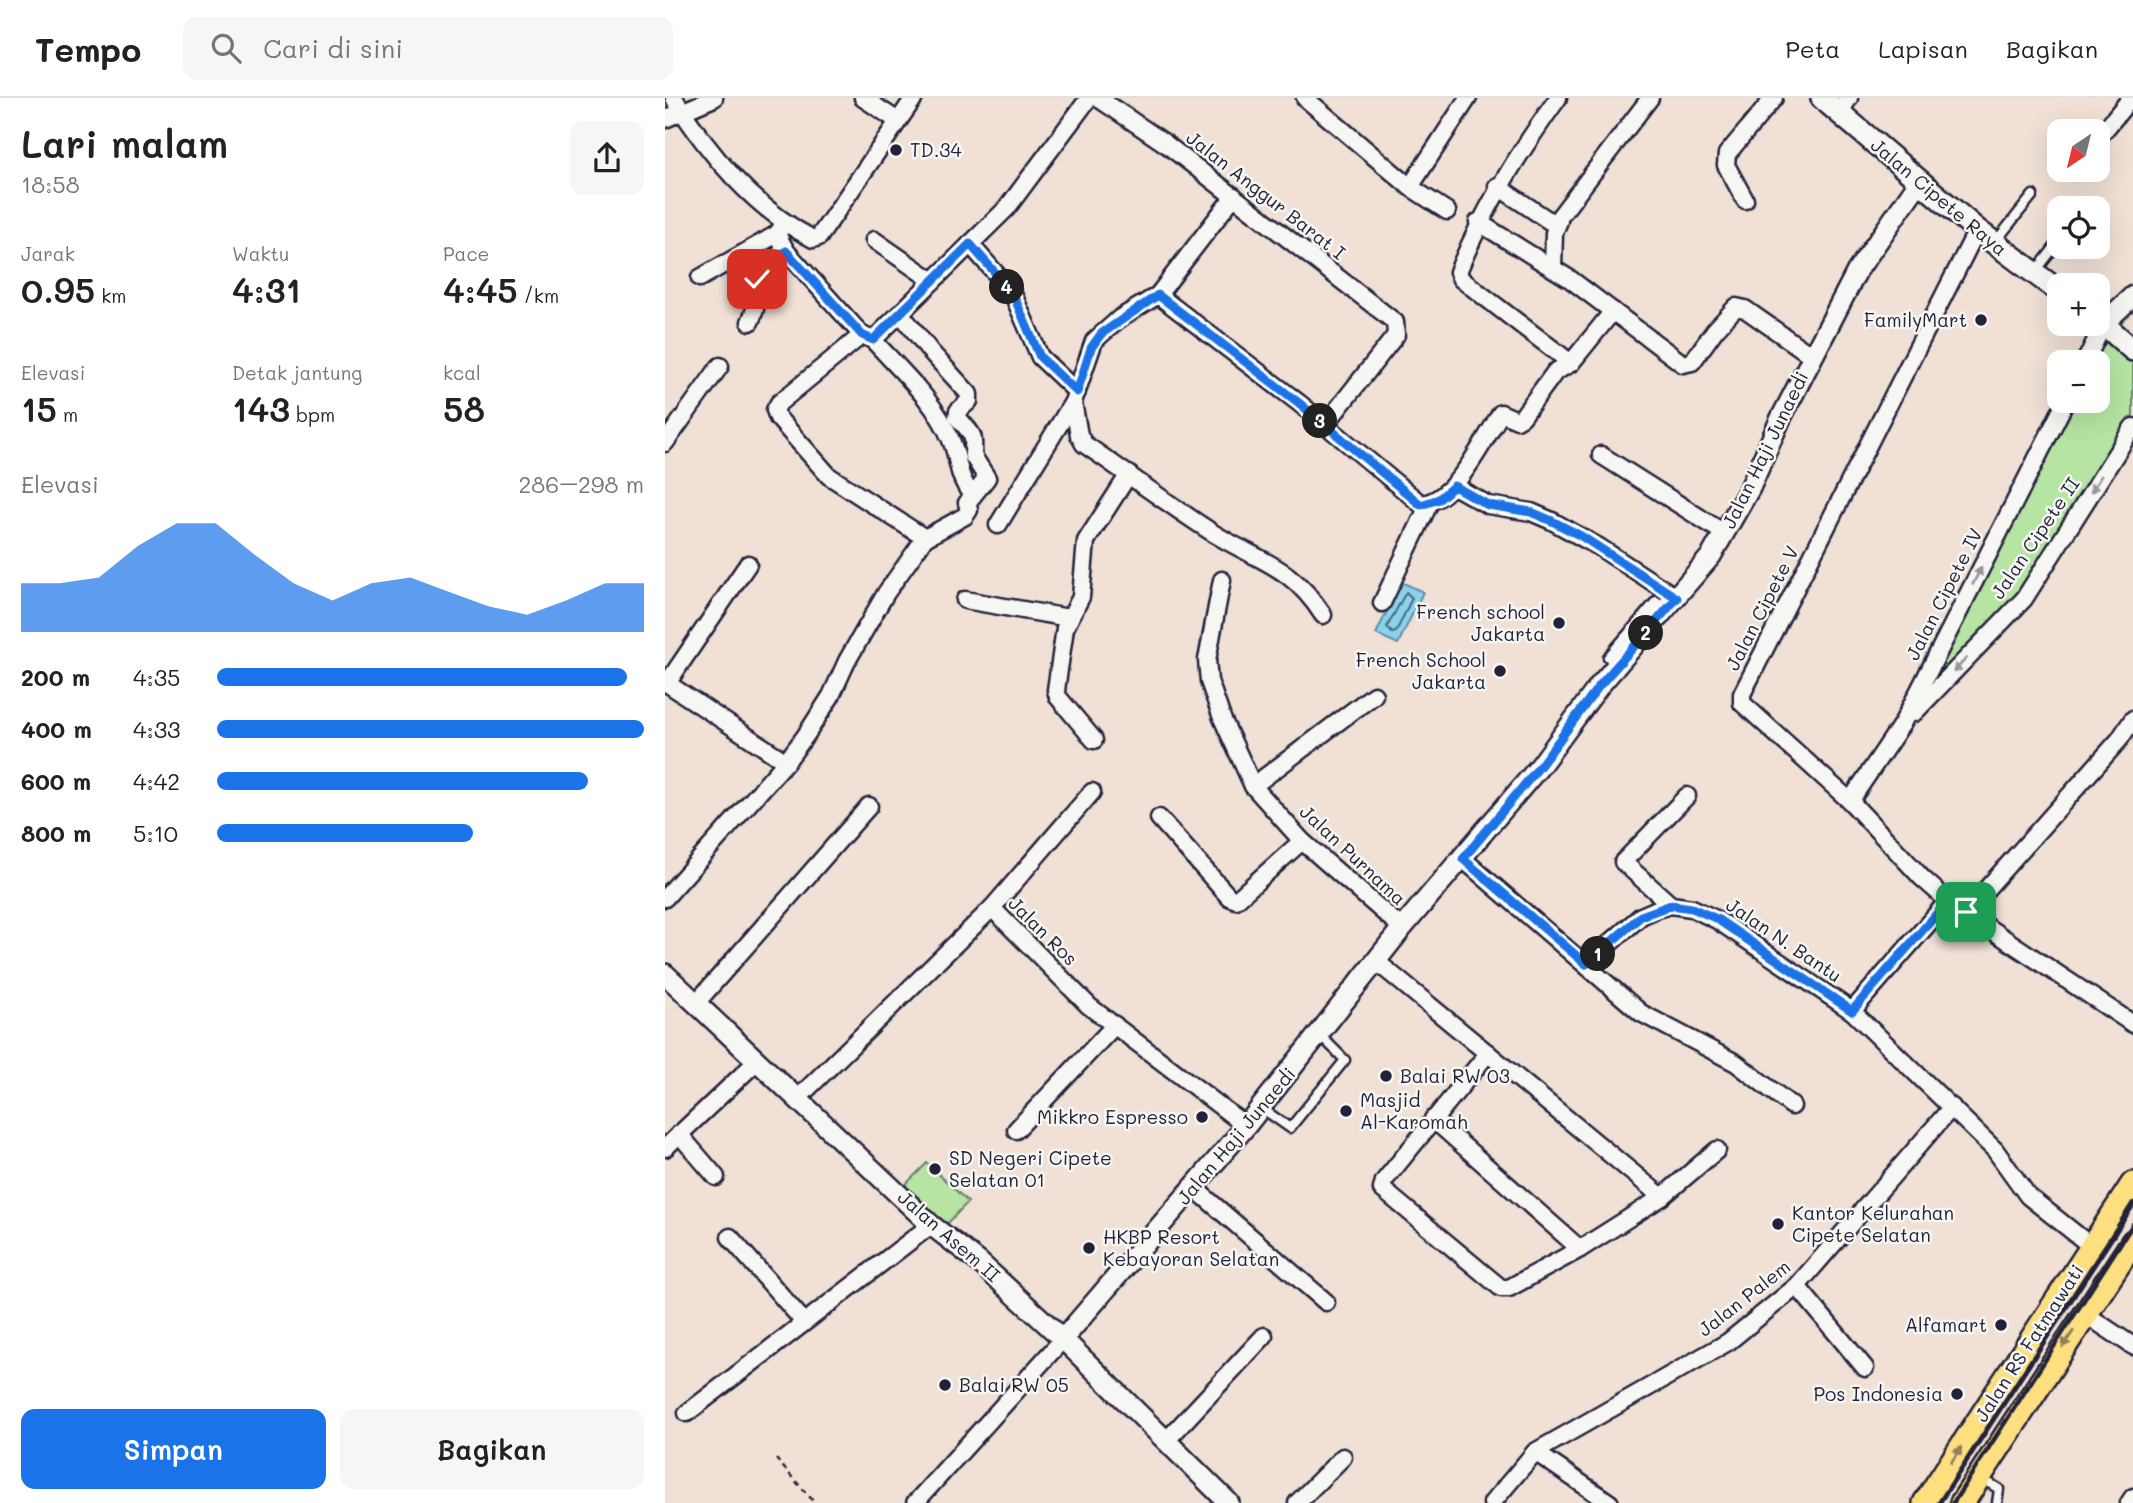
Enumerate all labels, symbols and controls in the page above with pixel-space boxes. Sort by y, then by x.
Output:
search box [183,17,673,80]
text: Tempo [35,27,141,70]
icon: search [207,29,245,67]
text: Cari di sini [263,31,403,65]
text: Peta [1785,33,1840,64]
text: Lapisan [1878,33,1968,64]
text: Bagikan [2006,33,2098,64]
text: Lari malam [21,118,228,168]
north arrow [2047,119,2111,182]
map controls [2047,119,2110,413]
button: share [570,121,644,195]
street label: Jalan Anggur Barat I [1182,125,1351,264]
street label: Jalan Cipete Raya [1866,132,2013,261]
place label: TD.34 [910,137,962,162]
marker: TD.34 [888,142,904,158]
text: 18:58 [21,169,80,199]
button: locate [2047,196,2110,259]
text: Jarak [21,241,75,266]
text: Waktu [232,241,289,266]
text: Pace [443,241,489,266]
pin [727,249,787,309]
icon: check [738,260,776,298]
text: 0.95 [21,266,95,312]
text: 4:31 [232,266,301,312]
text: 4:45 [443,266,518,312]
pin: 4 [989,270,1025,304]
button: + [2047,273,2110,336]
text: 4 [1000,274,1013,299]
text: km [95,283,127,308]
text: /km [518,283,559,308]
place label: FamilyMart [1864,307,1967,332]
marker: FamilyMart [1973,312,1989,328]
button: − [2047,350,2110,413]
text: Elevasi [21,360,85,385]
text: Detak jantung [232,360,362,385]
text: kcal [443,360,481,385]
street label: Jalan Haji Junaedi [1716,367,1813,533]
text: 15 [21,385,57,431]
text: 143 [232,385,290,431]
text: 58 [443,385,485,431]
text: m [57,402,78,427]
text: bpm [290,402,335,427]
pin: 3 [1303,404,1337,438]
text: 3 [1314,408,1325,433]
text: Elevasi [21,469,99,499]
text: 286–298 m [519,469,644,499]
street label: Jalan Cipete II [1985,472,2084,603]
one-way arrow [2090,475,2103,494]
street label: Jalan Cipete IV [1899,523,1988,664]
street label: Jalan Cipete V [1719,541,1804,674]
one-way arrow [1972,566,1983,586]
place label: French school Jakarta [1416,599,1545,646]
marker: French school Jakarta [1551,615,1567,631]
pin: 2 [1629,616,1663,650]
text: 2 [1640,620,1651,645]
place label: French School Jakarta [1356,647,1486,694]
one-way arrow [1952,657,1968,673]
text: 200 m [21,662,90,692]
text: 4:35 [133,662,181,692]
marker: French School Jakarta [1492,663,1508,679]
text: 400 m [21,714,92,744]
text: 4:33 [133,714,181,744]
text: 600 m [21,766,91,796]
text: 4:42 [133,766,180,796]
street label: Jalan Purnama [1295,799,1412,910]
text: 800 m [21,818,91,848]
text: 5:10 [133,818,178,848]
pin [1936,882,1996,942]
street label: Jalan Ros [1003,891,1083,971]
street label: Jalan N. Bantu [1722,892,1847,987]
icon: arrive [1947,893,1985,931]
pin: 1 [1581,936,1615,972]
text: 1 [1593,941,1602,966]
street label: Jalan Haji Junaedi [1171,1062,1300,1210]
place label: Balai RW 03 [1400,1063,1510,1088]
marker: Balai RW 03 [1378,1068,1394,1084]
place label: Masjid Al-Karomah [1360,1087,1468,1134]
marker: Masjid Al-Karomah [1338,1103,1354,1119]
place label: Mikkro Espresso [1037,1104,1188,1129]
marker: Mikkro Espresso [1194,1109,1210,1125]
place label: SD Negeri Cipete Selatan 01 [949,1145,1112,1192]
marker: SD Negeri Cipete Selatan 01 [927,1161,943,1177]
street label: Jalan Asem II [893,1184,1006,1287]
place label: Kantor Kelurahan Cipete Selatan [1792,1200,1954,1247]
marker: Kantor Kelurahan Cipete Selatan [1770,1216,1786,1232]
place label: HKBP Resort Kebayoran Selatan [1103,1224,1279,1271]
marker: HKBP Resort Kebayoran Selatan [1081,1240,1097,1256]
street label: Jalan Palem [1692,1254,1795,1342]
street label: Jalan RS Fatmawati [1968,1259,2089,1426]
place label: Alfamart [1905,1312,1987,1337]
marker: Alfamart [1993,1317,2009,1333]
one-way arrow [2062,1330,2075,1349]
place label: Balai RW 05 [959,1372,1069,1397]
marker: Balai RW 05 [937,1377,953,1393]
place label: Pos Indonesia [1813,1381,1943,1406]
marker: Pos Indonesia [1949,1386,1965,1402]
button: Simpan [21,1409,326,1489]
button: Bagikan [340,1409,644,1489]
one-way arrow [1949,1446,1963,1464]

